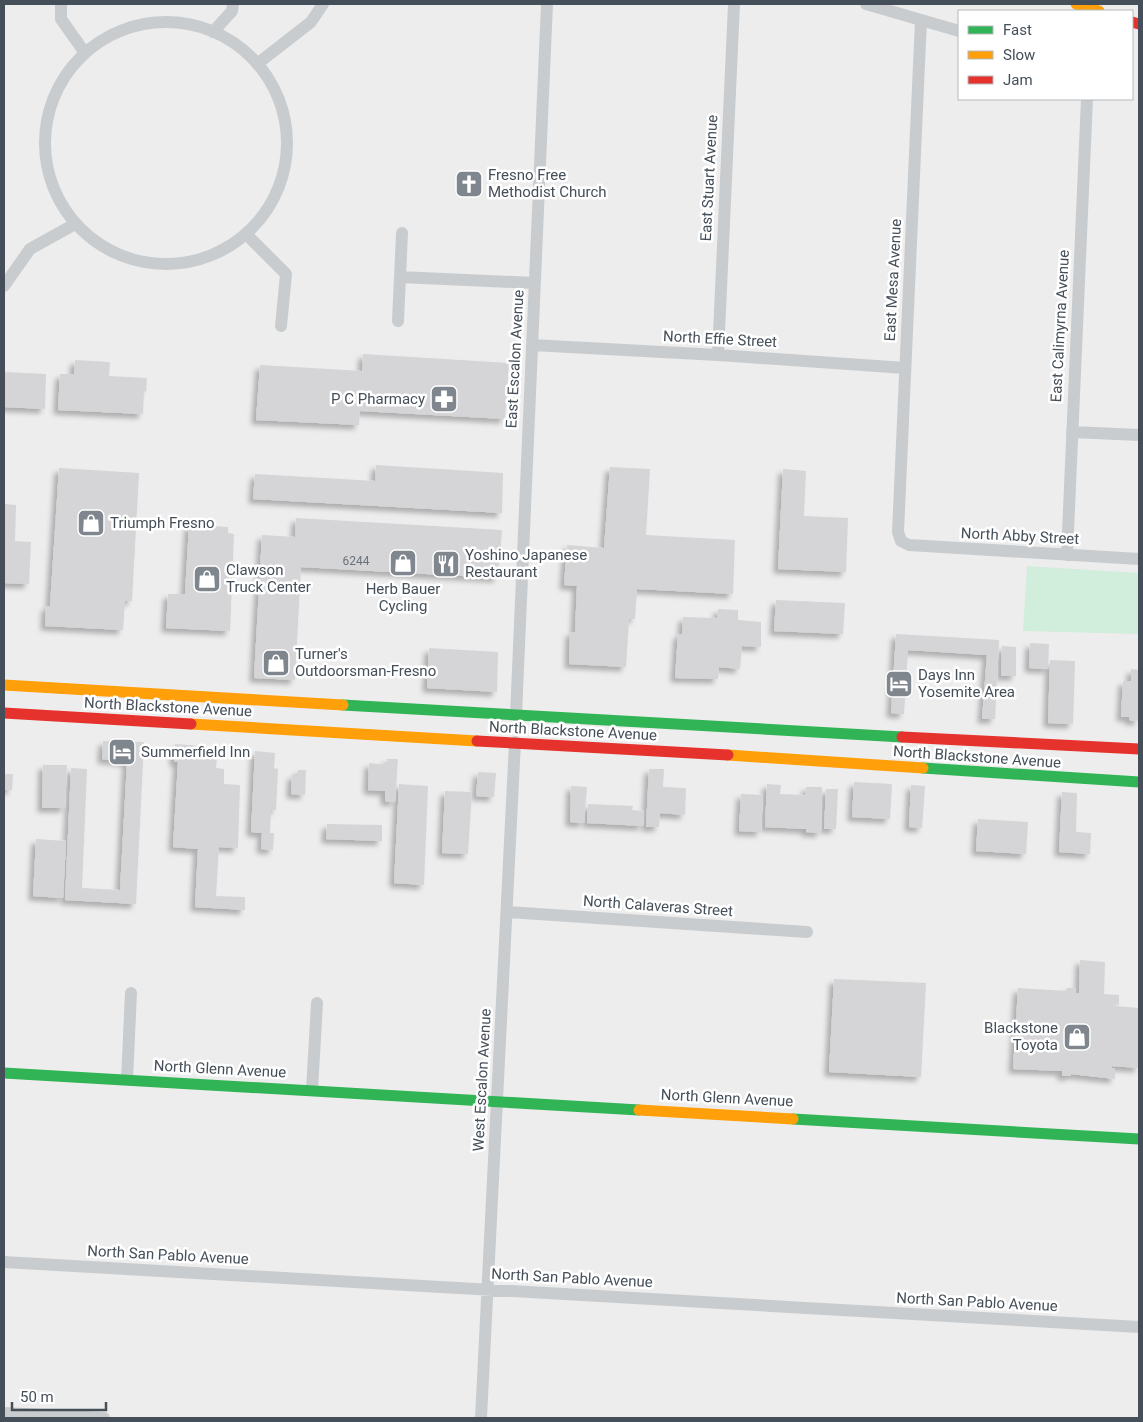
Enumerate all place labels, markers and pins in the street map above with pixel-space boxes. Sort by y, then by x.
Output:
place label: Fresno Free Methodist Church [488,166,607,201]
church icon: Fresno Free Methodist Church [454,169,484,199]
pharmacy icon: P C Pharmacy [429,384,459,414]
place label: P C Pharmacy [331,390,425,408]
shop icon: Triumph Fresno [76,508,106,538]
place label: Triumph Fresno [110,514,215,532]
place label: Yoshino Japanese Restaurant [465,546,587,581]
shop icon: Herb Bauer Cycling [388,548,418,578]
restaurant icon: Yoshino Japanese Restaurant [431,549,461,579]
place label: Clawson Truck Center [226,561,311,596]
shop icon: Clawson Truck Center [192,564,222,594]
place label: Herb Bauer Cycling [366,580,440,615]
place label: Turner's Outdoorsman-Fresno [295,645,436,680]
shop icon: Turner's Outdoorsman-Fresno [261,648,291,678]
place label: Days Inn Yosemite Area [918,666,1015,701]
hotel icon: Days Inn Yosemite Area [884,669,914,699]
hotel icon: Summerfield Inn [107,737,137,767]
place label: Summerfield Inn [141,743,250,761]
place label: Blackstone Toyota [984,1019,1058,1054]
shop icon: Blackstone Toyota [1062,1022,1092,1052]

